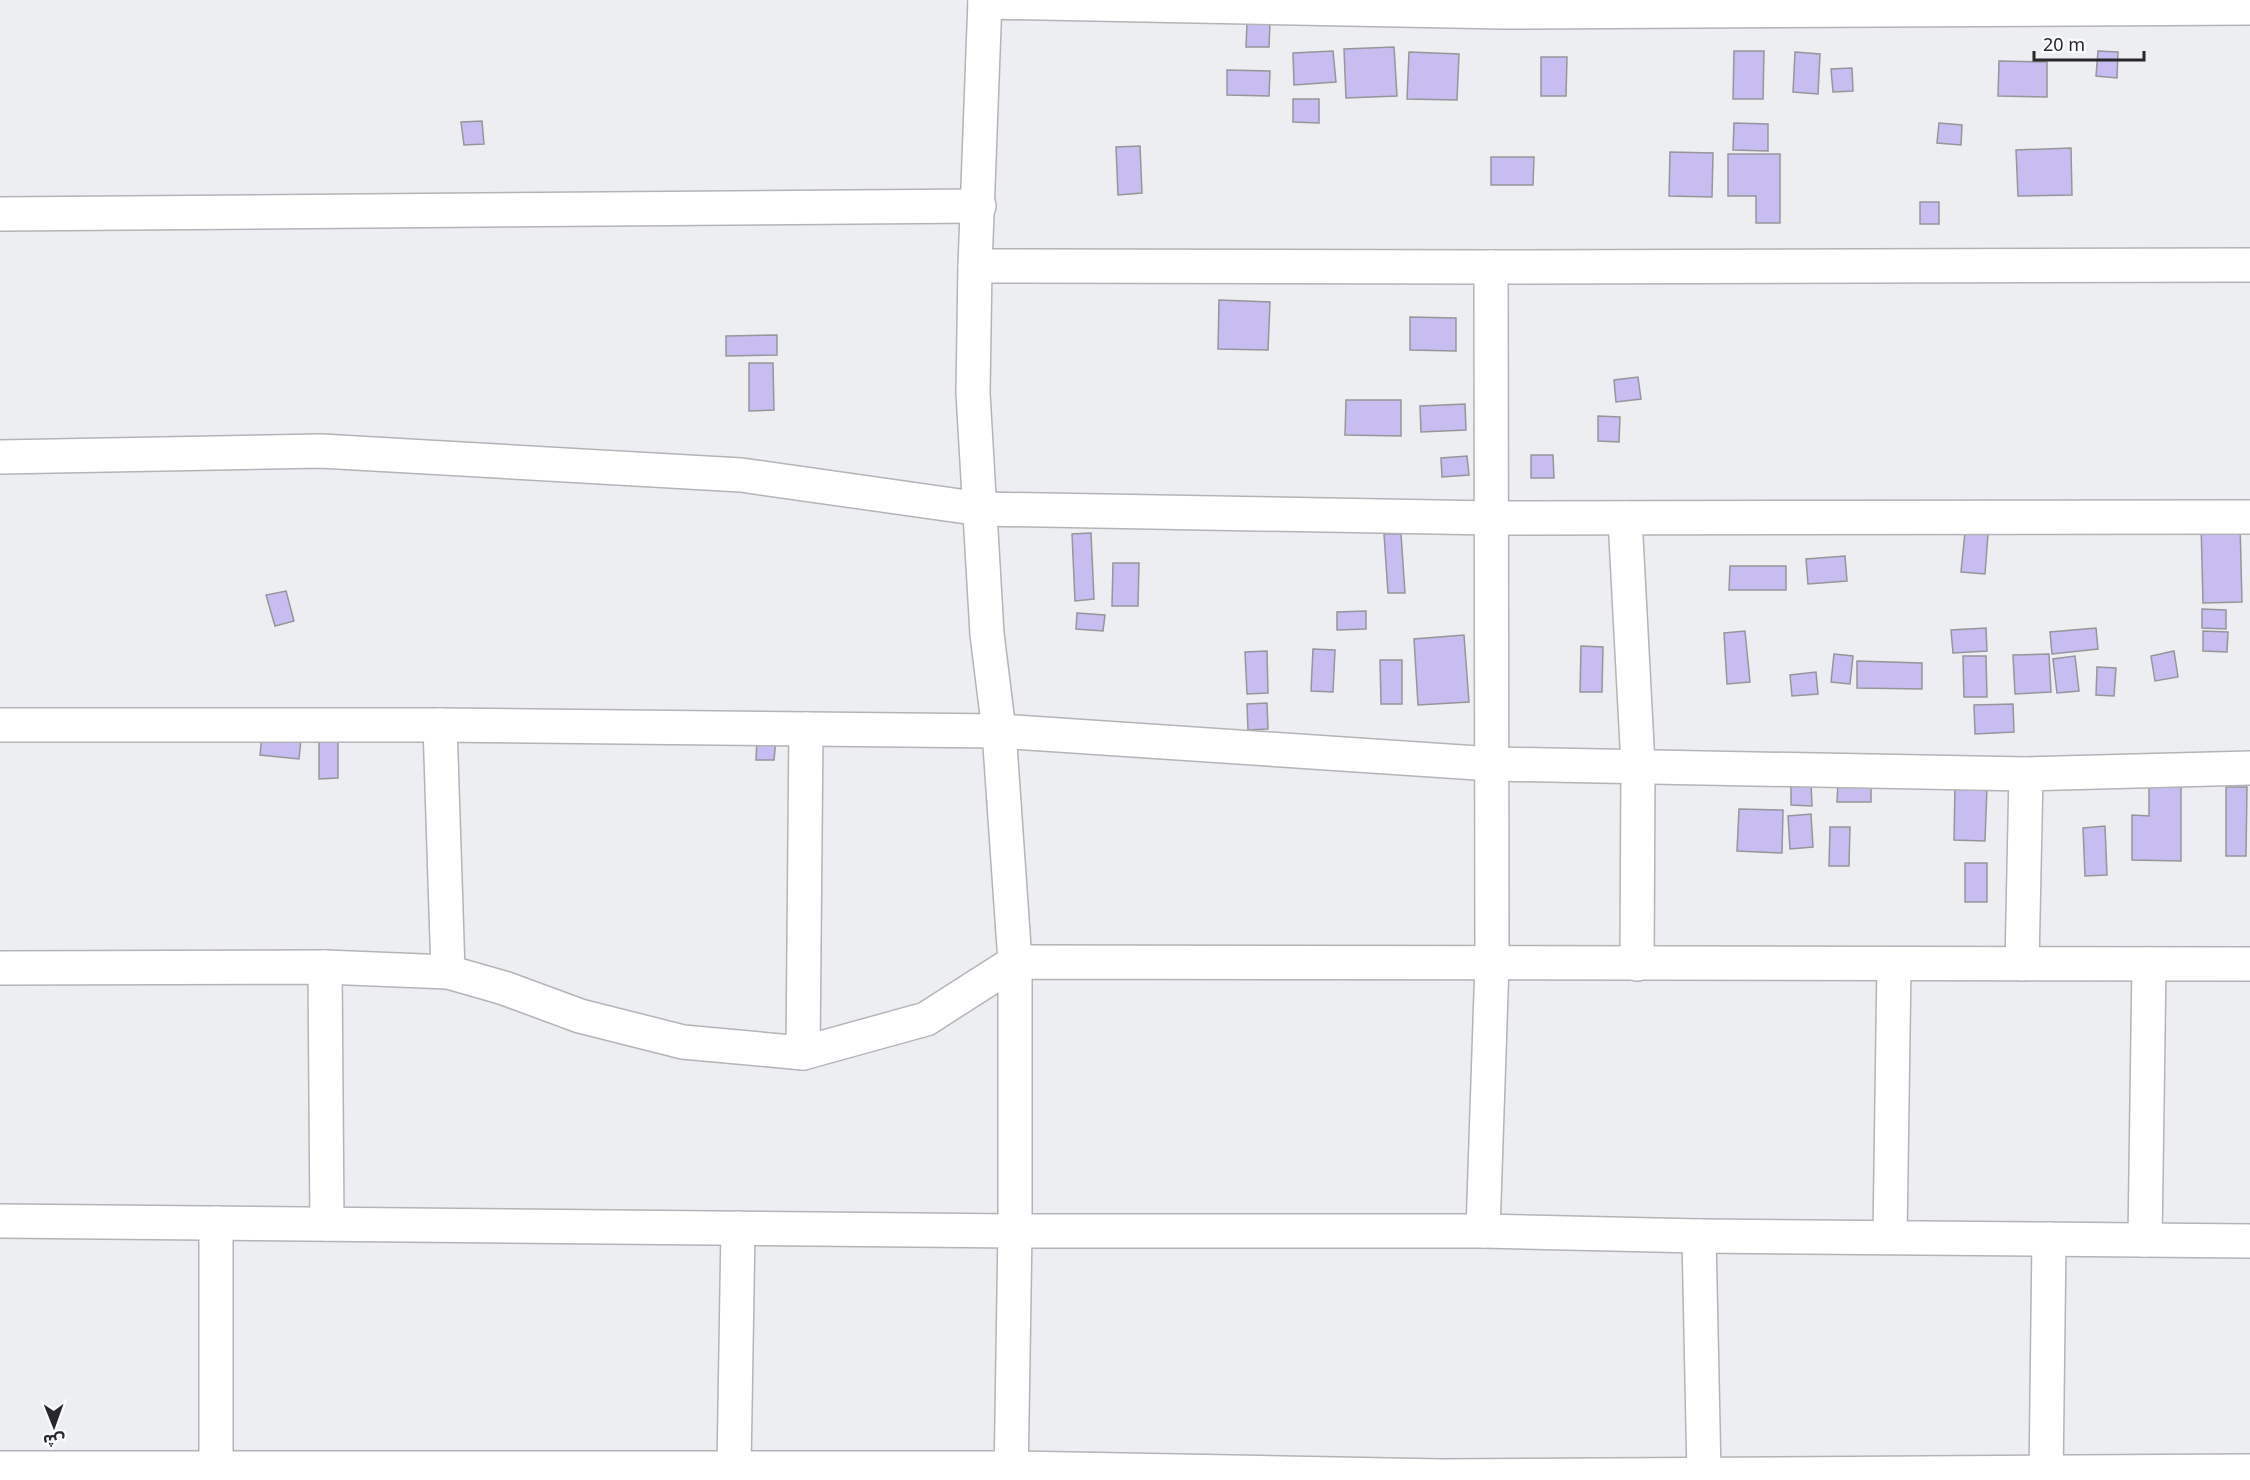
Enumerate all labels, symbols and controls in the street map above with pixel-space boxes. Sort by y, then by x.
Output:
scale bar [2034,24,2144,62]
text: 20 m [2043,32,2085,56]
north arrow [24,1396,84,1456]
text: ش [43,1430,65,1452]

